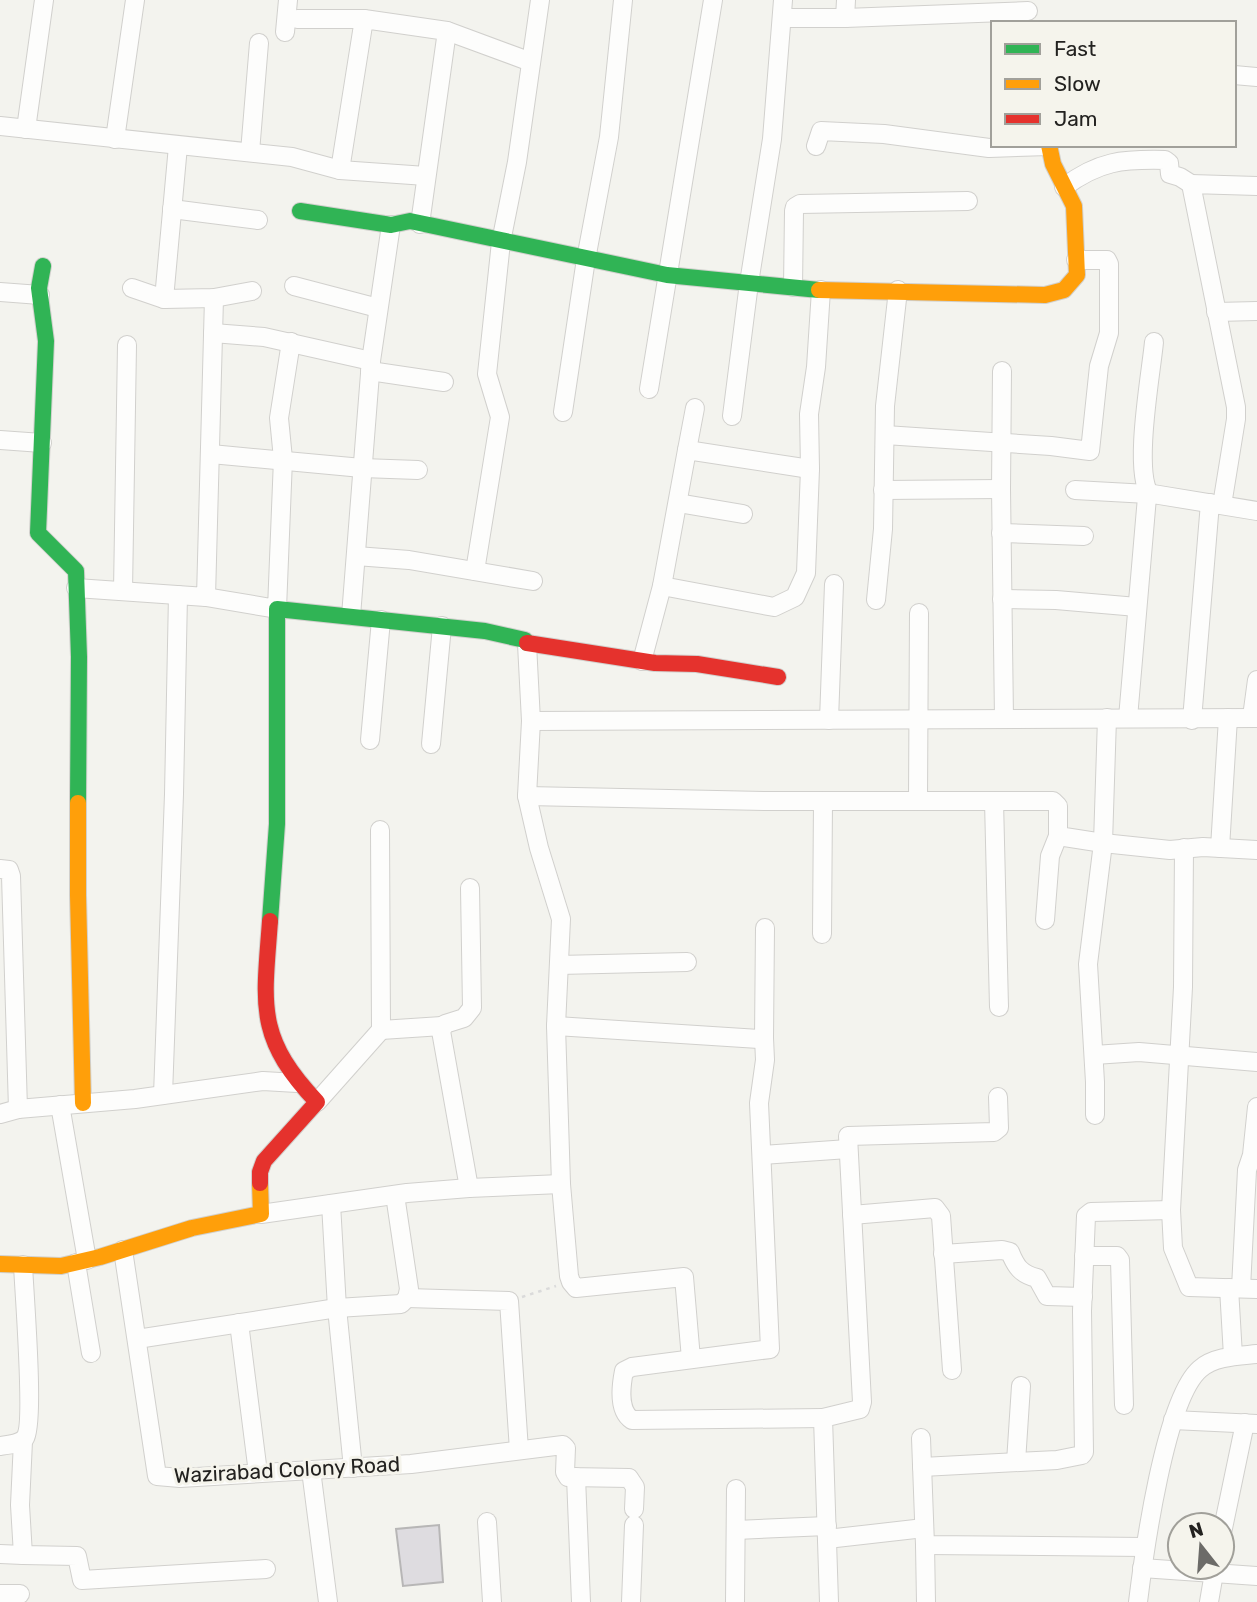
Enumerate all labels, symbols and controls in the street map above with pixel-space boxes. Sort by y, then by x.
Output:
legend [991,21,1236,147]
text: Fast [1054,36,1096,61]
text: Slow [1054,71,1101,96]
text: Jam [1054,106,1098,131]
street label: Wazirabad Colony Road [173,1451,401,1488]
north arrow [1166,1511,1236,1581]
text: N [1186,1517,1206,1543]

